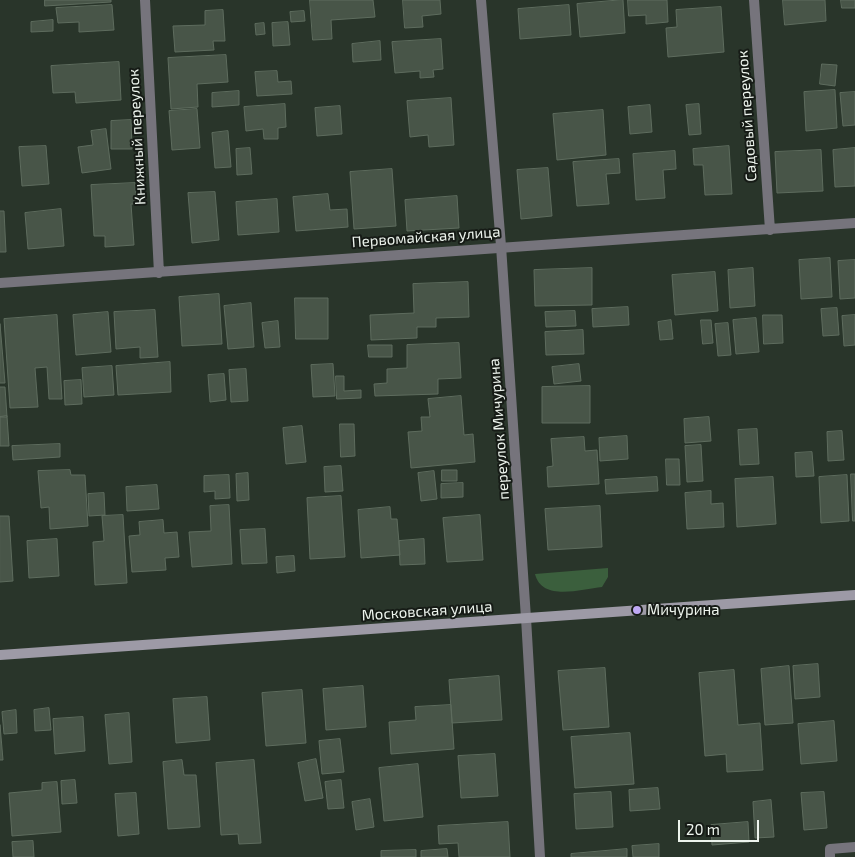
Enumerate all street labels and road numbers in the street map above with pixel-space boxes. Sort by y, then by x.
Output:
street label: Садовый переулок [733,50,761,182]
street label: Книжный переулок [124,69,150,205]
street label: Первомайская улица [351,223,501,251]
street label: переулок Мичурина [485,358,513,500]
street label: Московская улица [361,597,493,625]

